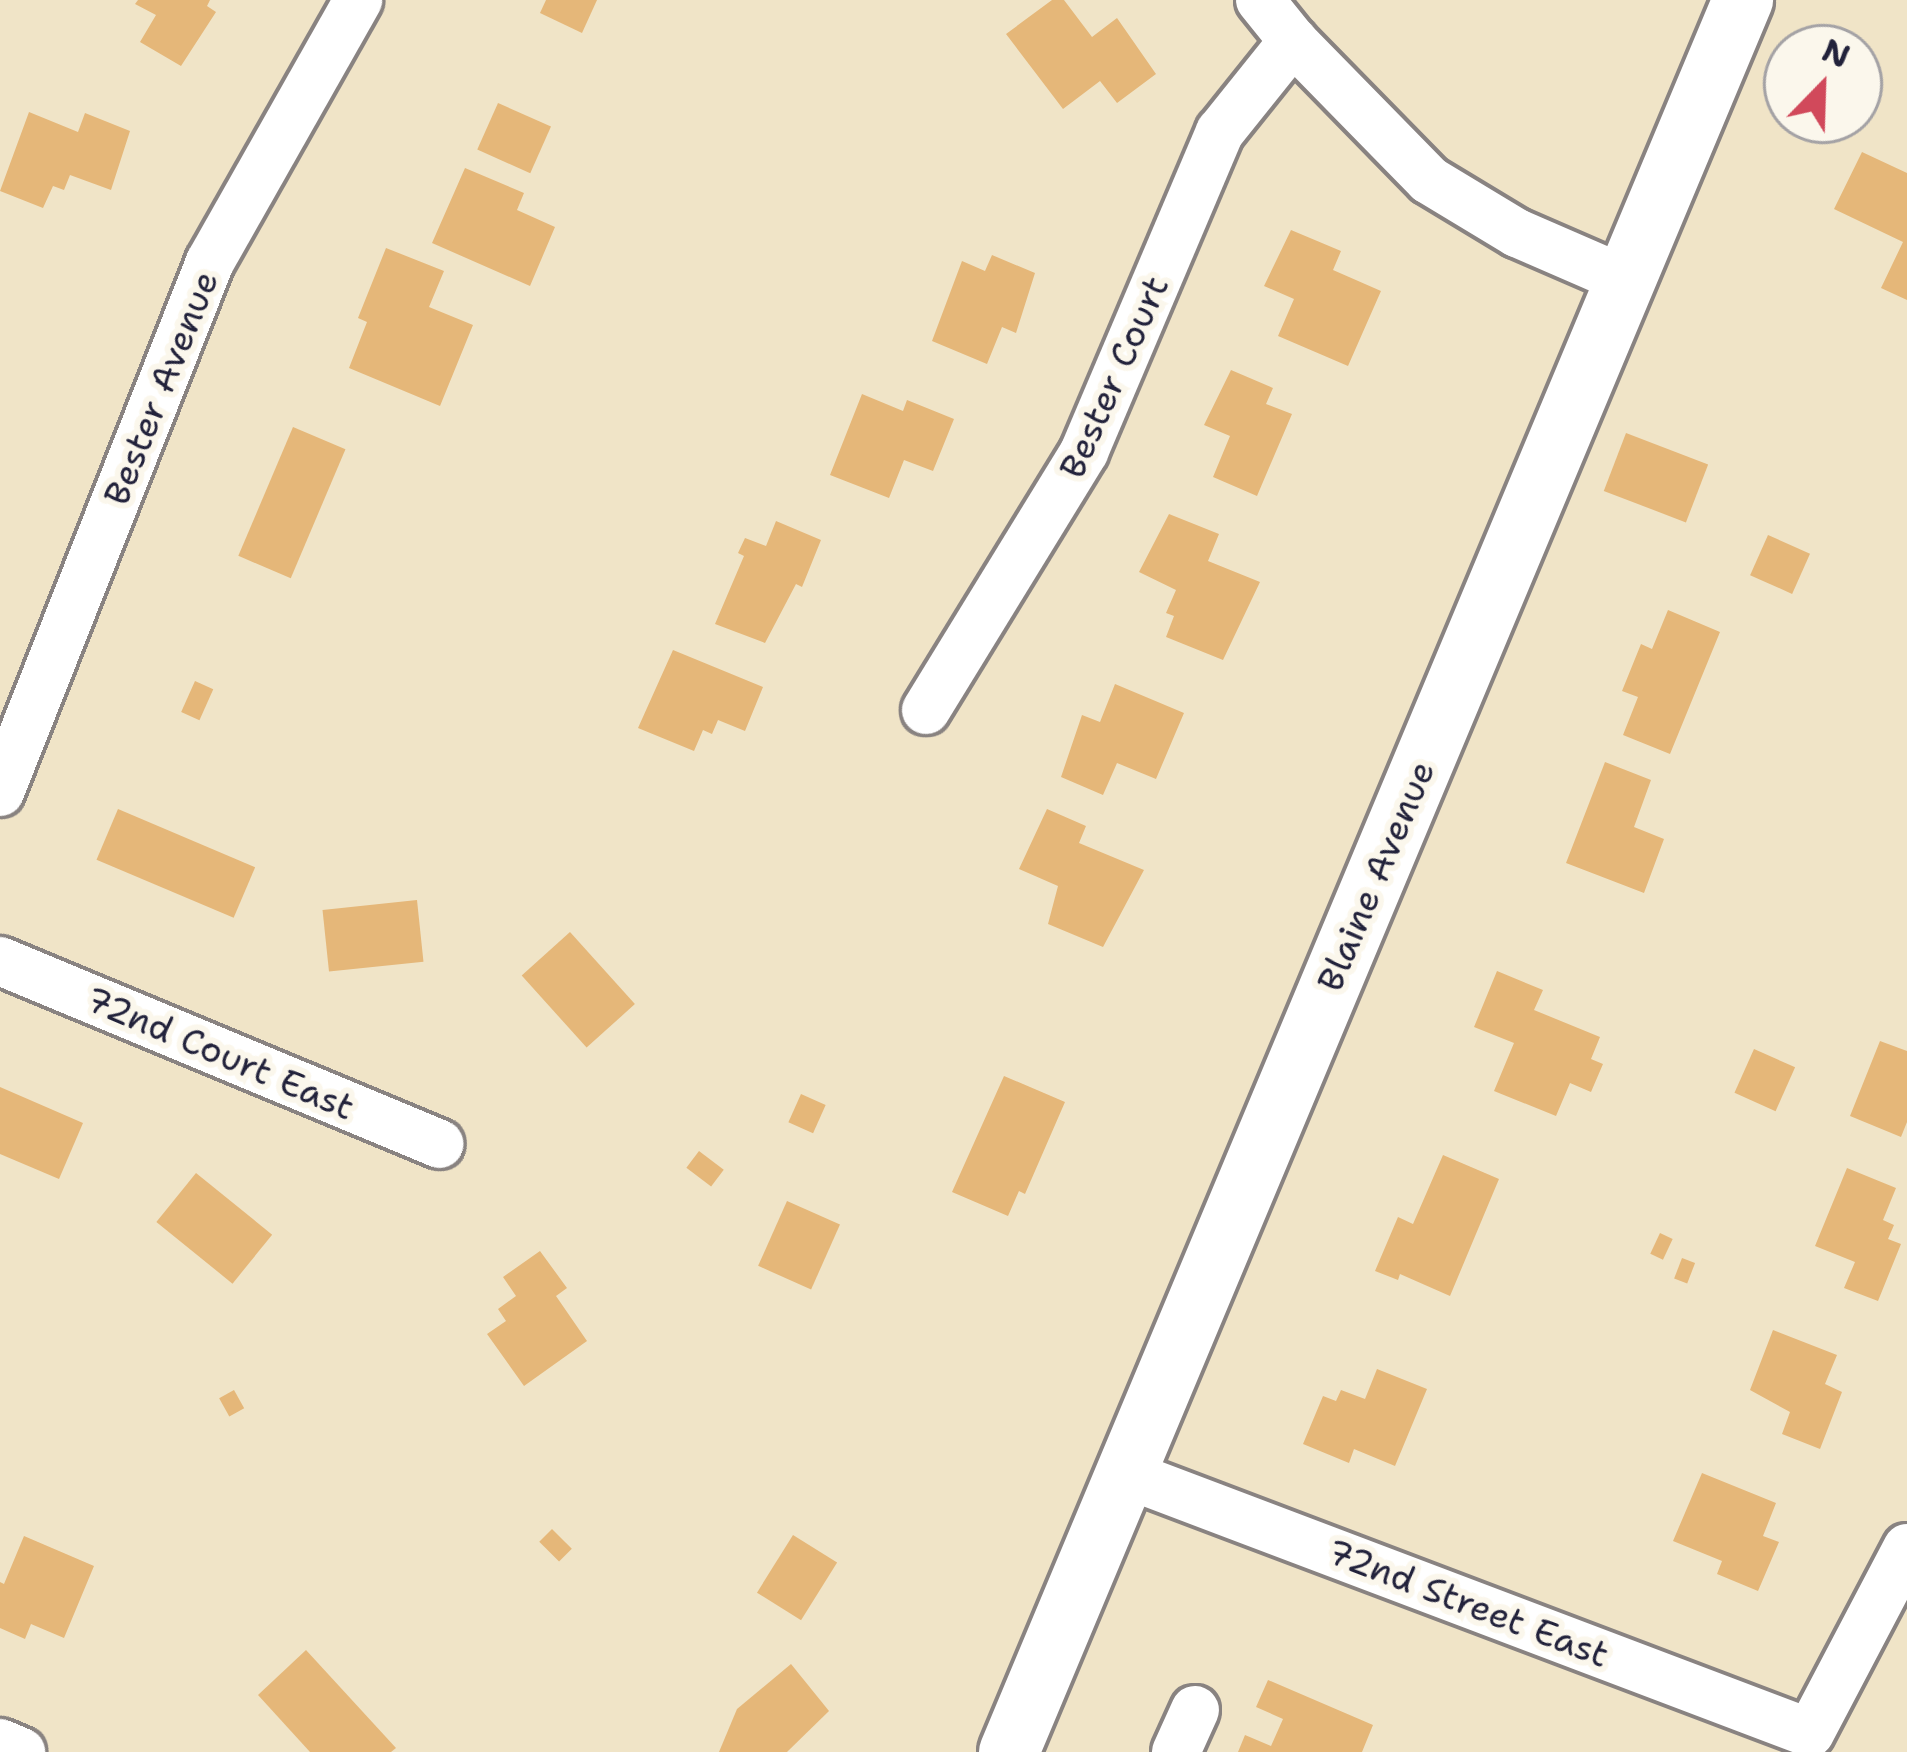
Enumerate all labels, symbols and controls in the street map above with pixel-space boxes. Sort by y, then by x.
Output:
north arrow [1763,24,1883,144]
text: N [1815,27,1857,79]
street label: Bester Avenue [94,265,228,511]
street label: Bester Court [1050,269,1178,485]
street label: Blaine Avenue [1308,754,1444,998]
street label: 72nd Court East [79,977,361,1129]
street label: 72nd Street East [1321,1529,1615,1677]

